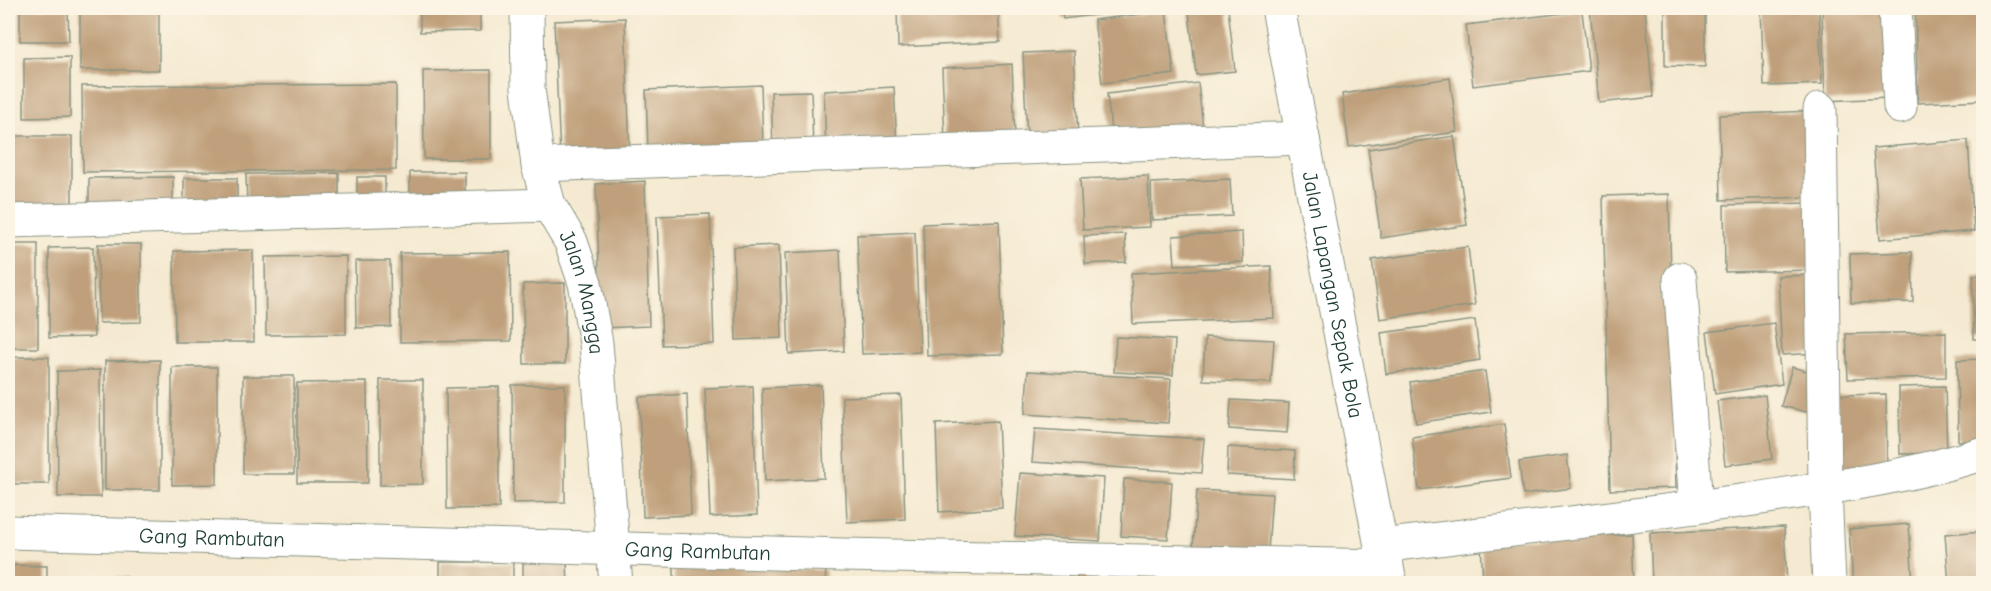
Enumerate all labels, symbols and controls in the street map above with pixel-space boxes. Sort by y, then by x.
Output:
street label: Jalan Lapangan Sepak Bola [1298,169,1368,420]
street label: Jalan Mangga [555,226,609,355]
street label: Gang Rambutan [139,524,285,552]
street label: Gang Rambutan [624,537,771,565]

